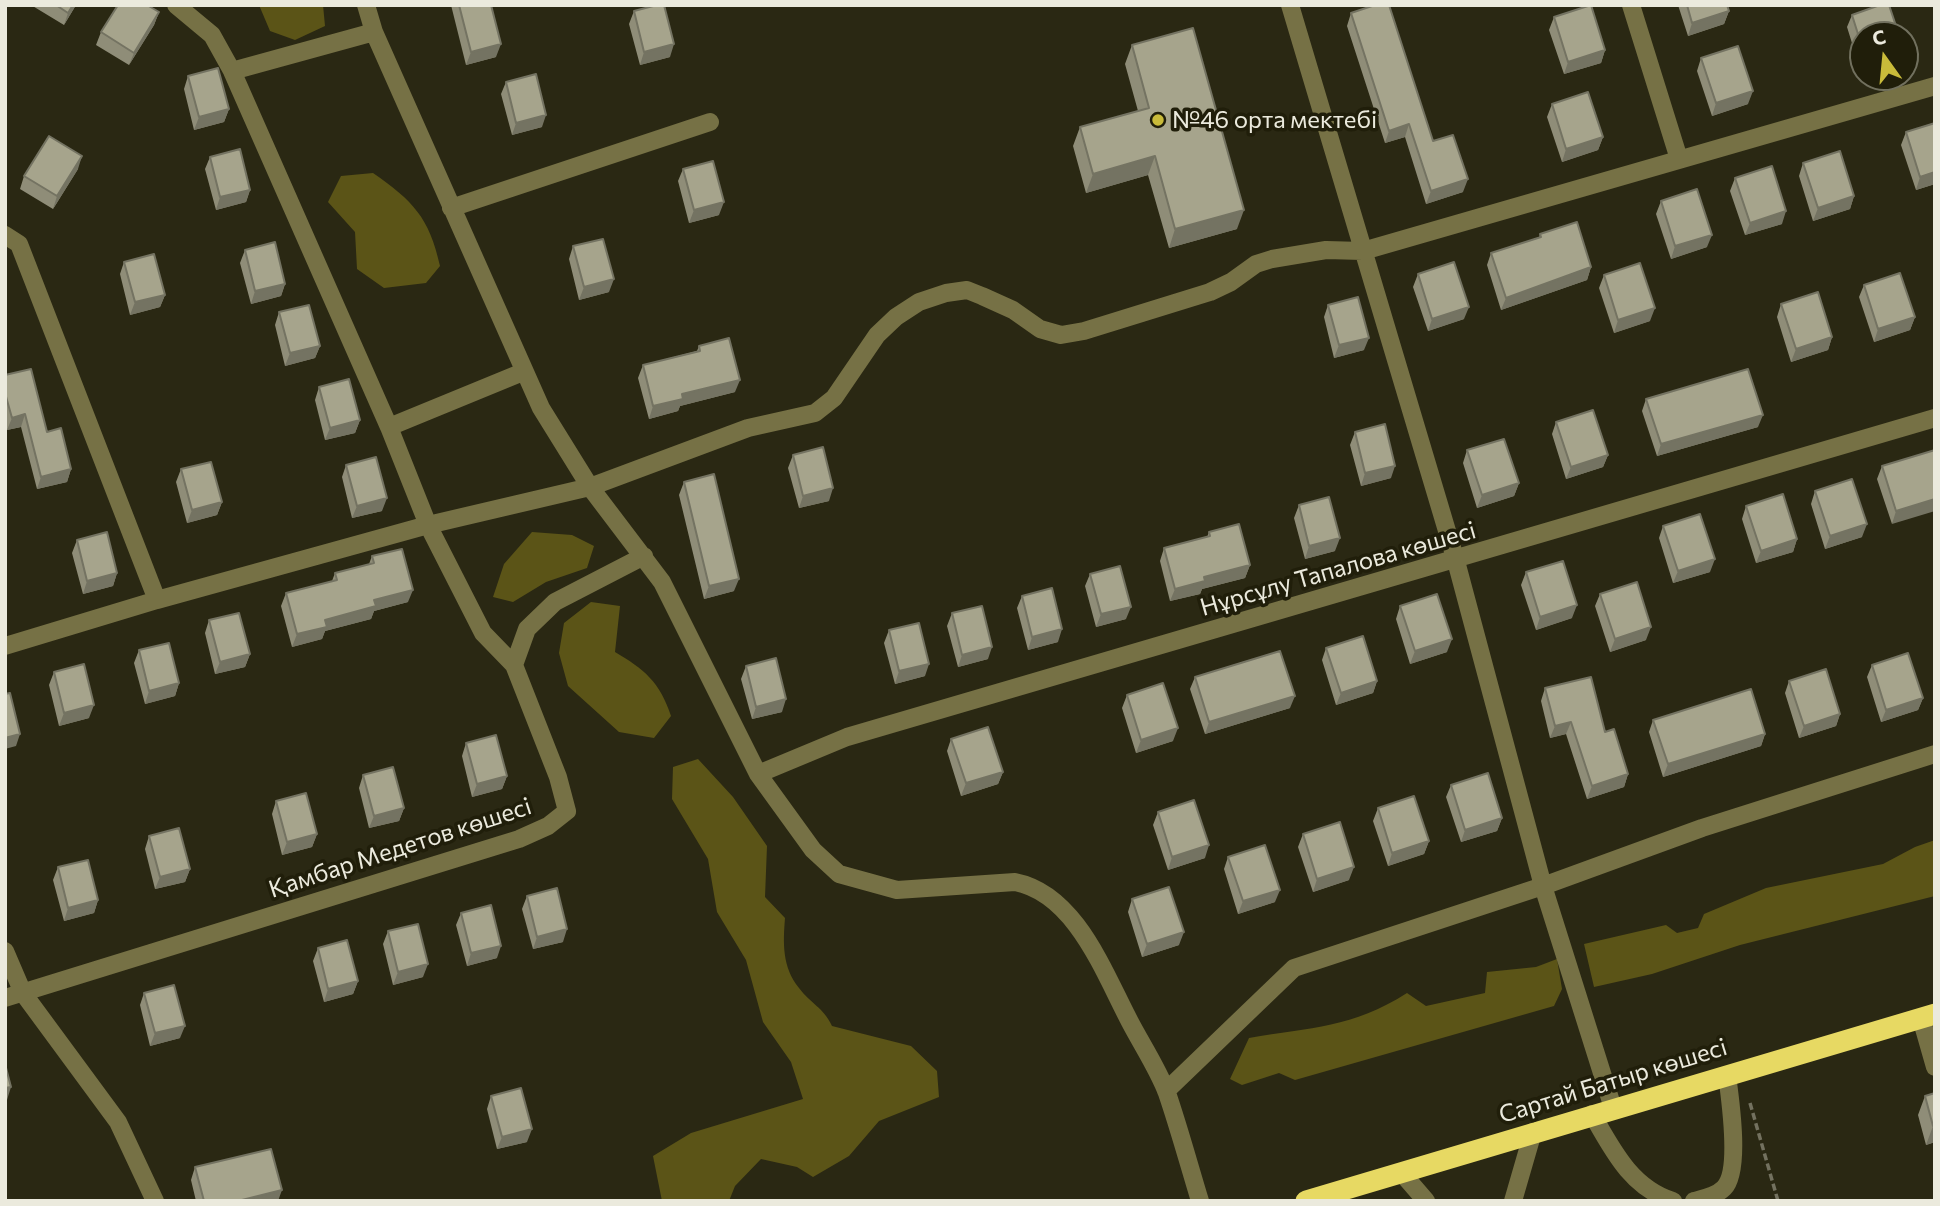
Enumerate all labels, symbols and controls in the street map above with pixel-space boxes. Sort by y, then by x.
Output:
north arrow [1849,21,1919,91]
text: С [1870,24,1888,50]
place label: №46 орта мектебі [1172,106,1377,134]
marker: №46 орта мектебі [1150,112,1166,128]
street label: Нұрсұлу Тапалова көшесі [1197,516,1479,622]
street label: Қамбар Медетов көшесі [265,792,535,904]
street label: Сартай Батыр көшесі [1496,1033,1730,1129]

